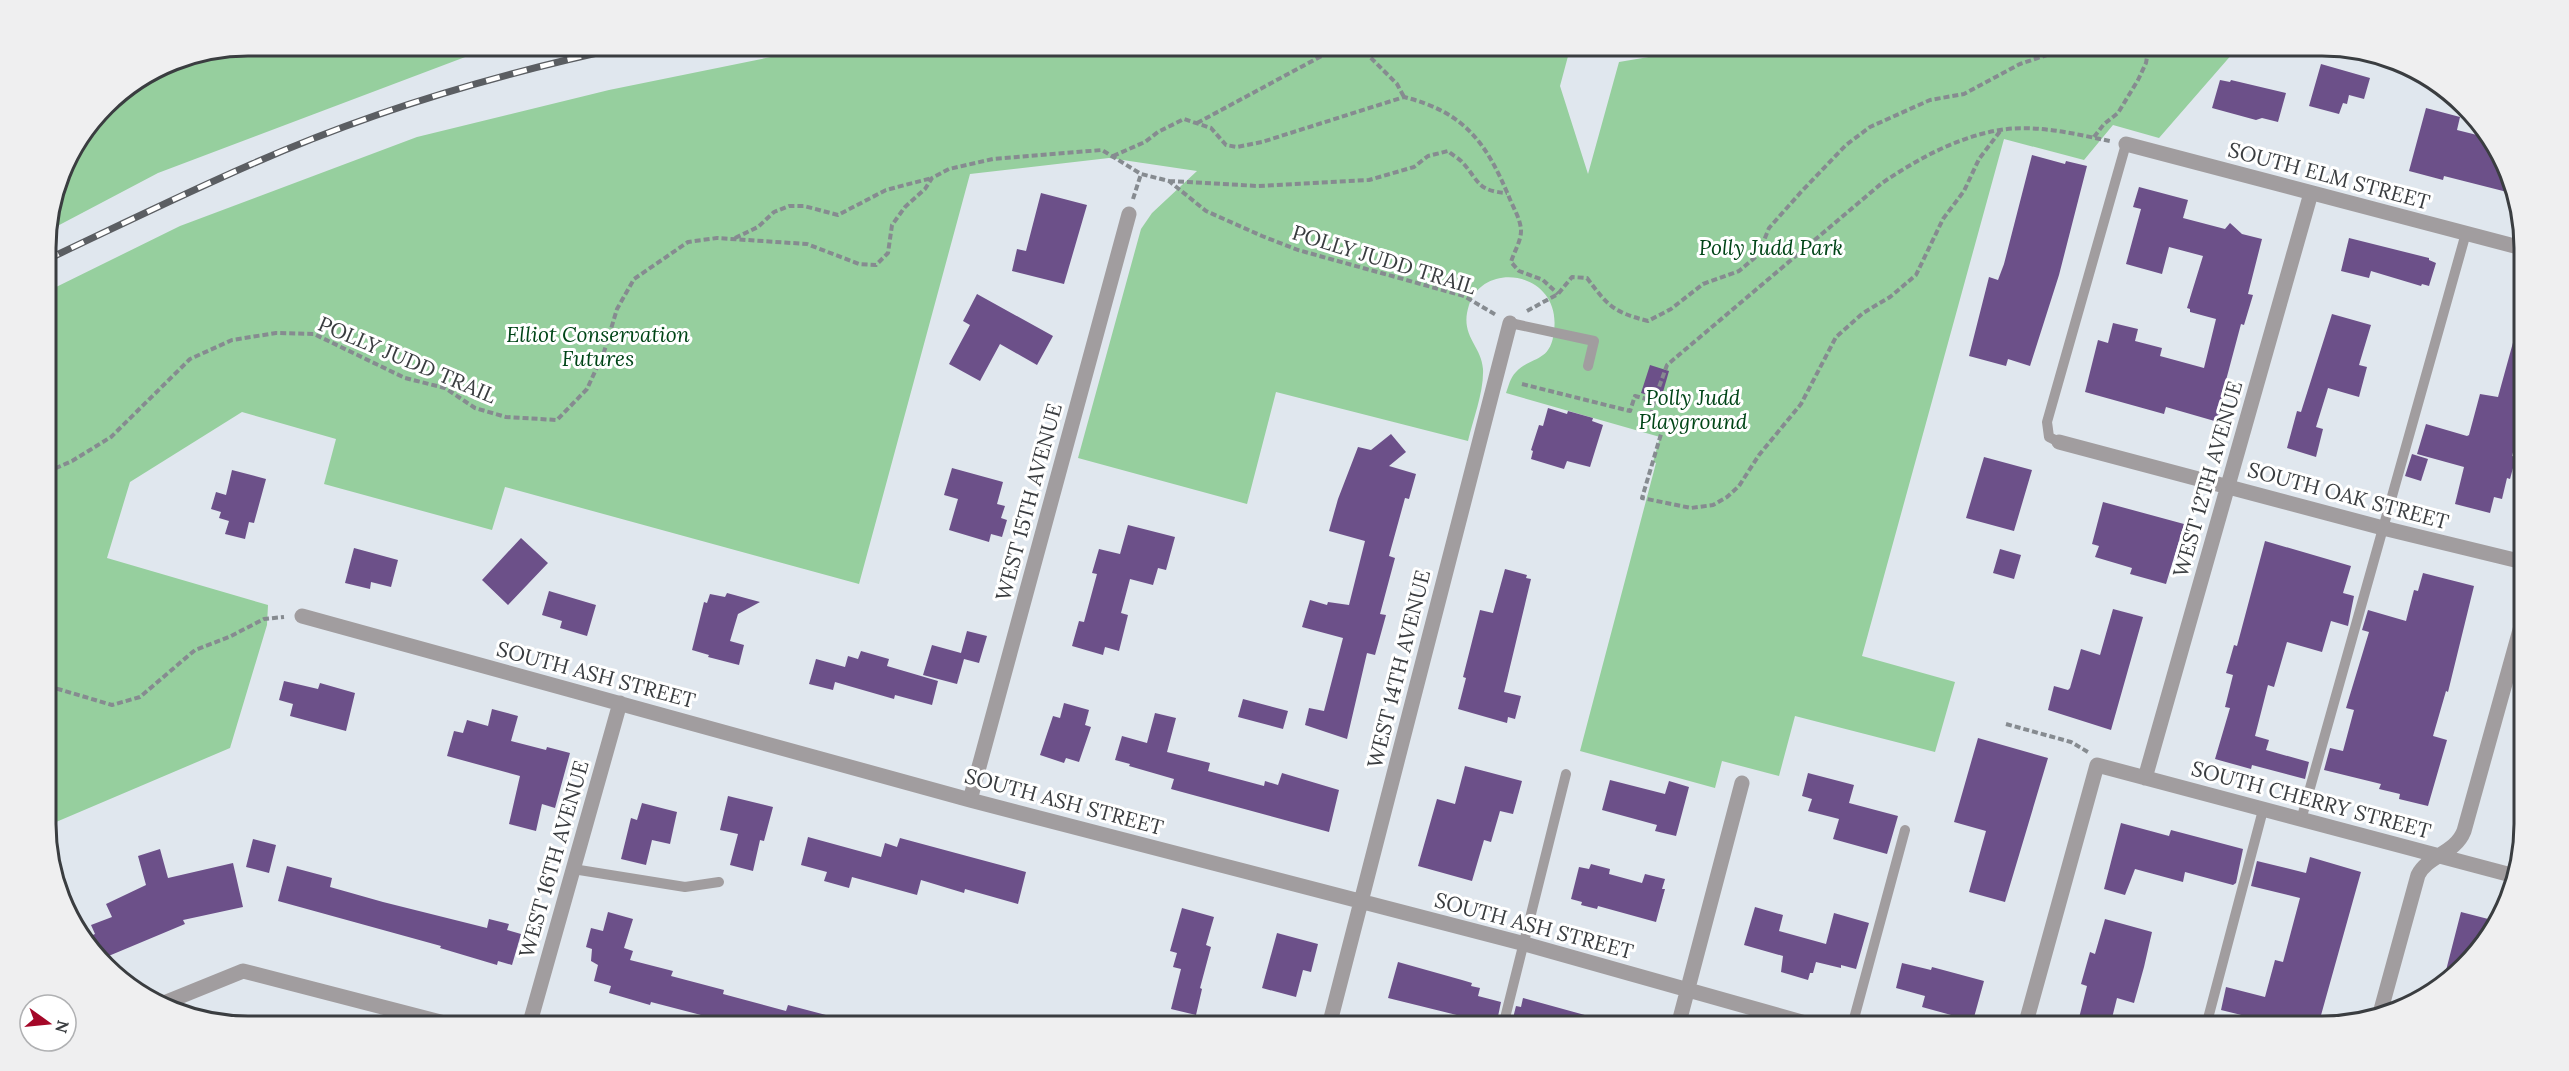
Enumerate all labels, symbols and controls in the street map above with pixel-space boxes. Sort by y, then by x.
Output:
street label: SOUTH ELM STREET [2225,136,2433,215]
street label: POLLY JUDD TRAIL [1289,219,1479,300]
park label: Polly Judd Park [1699,234,1843,261]
street label: POLLY JUDD TRAIL [314,310,500,409]
park label: Elliot Conservation Futures [506,321,690,372]
street label: WEST 12TH AVENUE [2167,378,2248,580]
park label: Polly Judd Playground [1639,384,1748,435]
street label: WEST 15TH AVENUE [989,400,1068,604]
street label: SOUTH OAK STREET [2245,456,2452,535]
street label: WEST 14TH AVENUE [1361,567,1436,771]
street label: SOUTH ASH STREET [494,635,698,714]
street label: SOUTH CHERRY STREET [2188,755,2434,844]
street label: WEST 16TH AVENUE [512,757,595,961]
street label: SOUTH ASH STREET [962,762,1166,841]
street label: SOUTH ASH STREET [1432,886,1636,965]
north arrow [18,993,78,1053]
text: N [51,1018,74,1035]

